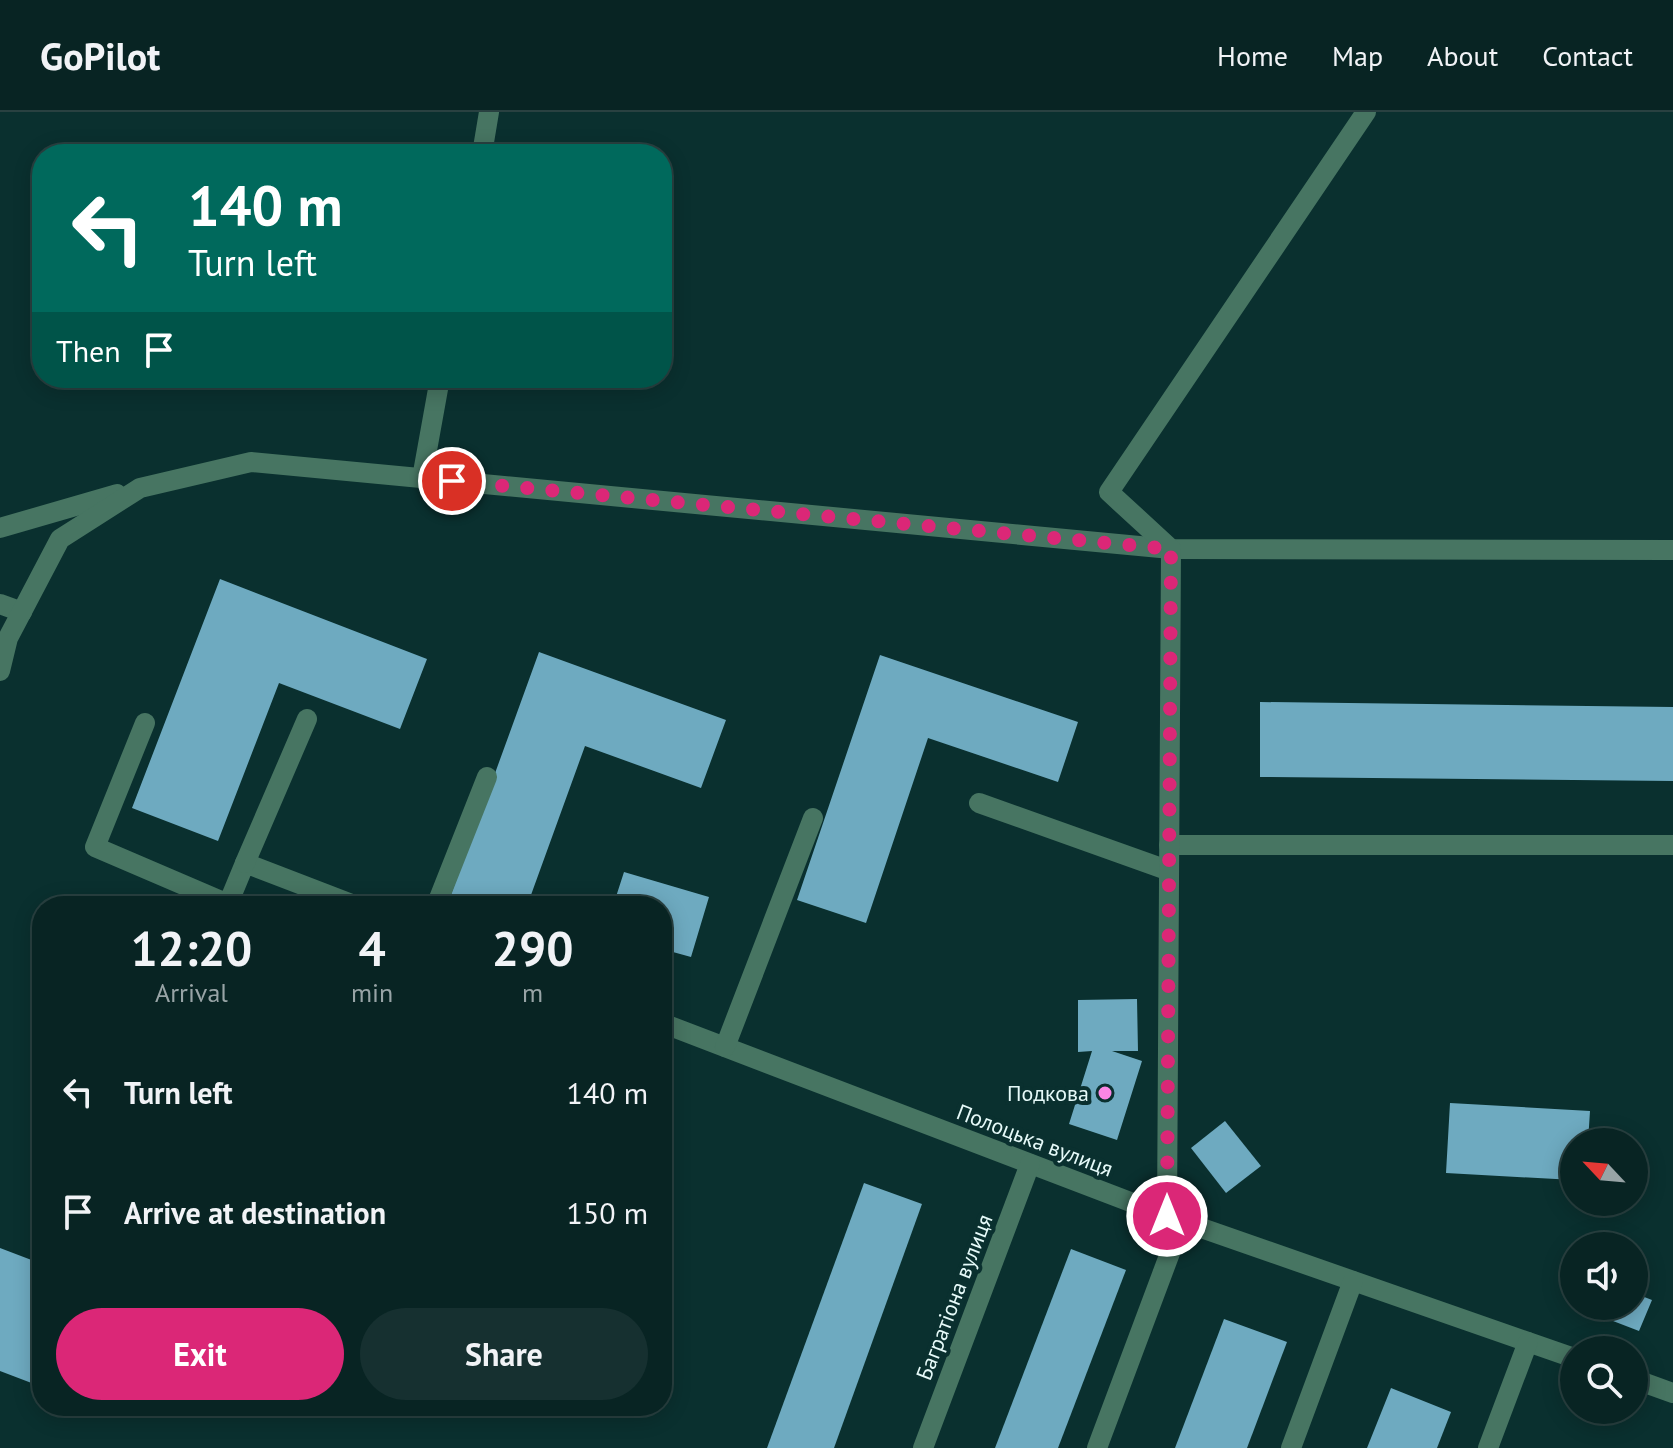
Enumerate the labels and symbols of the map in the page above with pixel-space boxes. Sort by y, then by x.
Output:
pin [418,447,486,515]
place label: Подкова [1007,1079,1089,1107]
marker: Подкова [1096,1084,1114,1102]
street label: Полоцька вулиця [953,1097,1117,1183]
north arrow [1560,1128,1648,1216]
position arrow [1125,1174,1209,1258]
street label: Багратіона вулиця [909,1210,999,1384]

